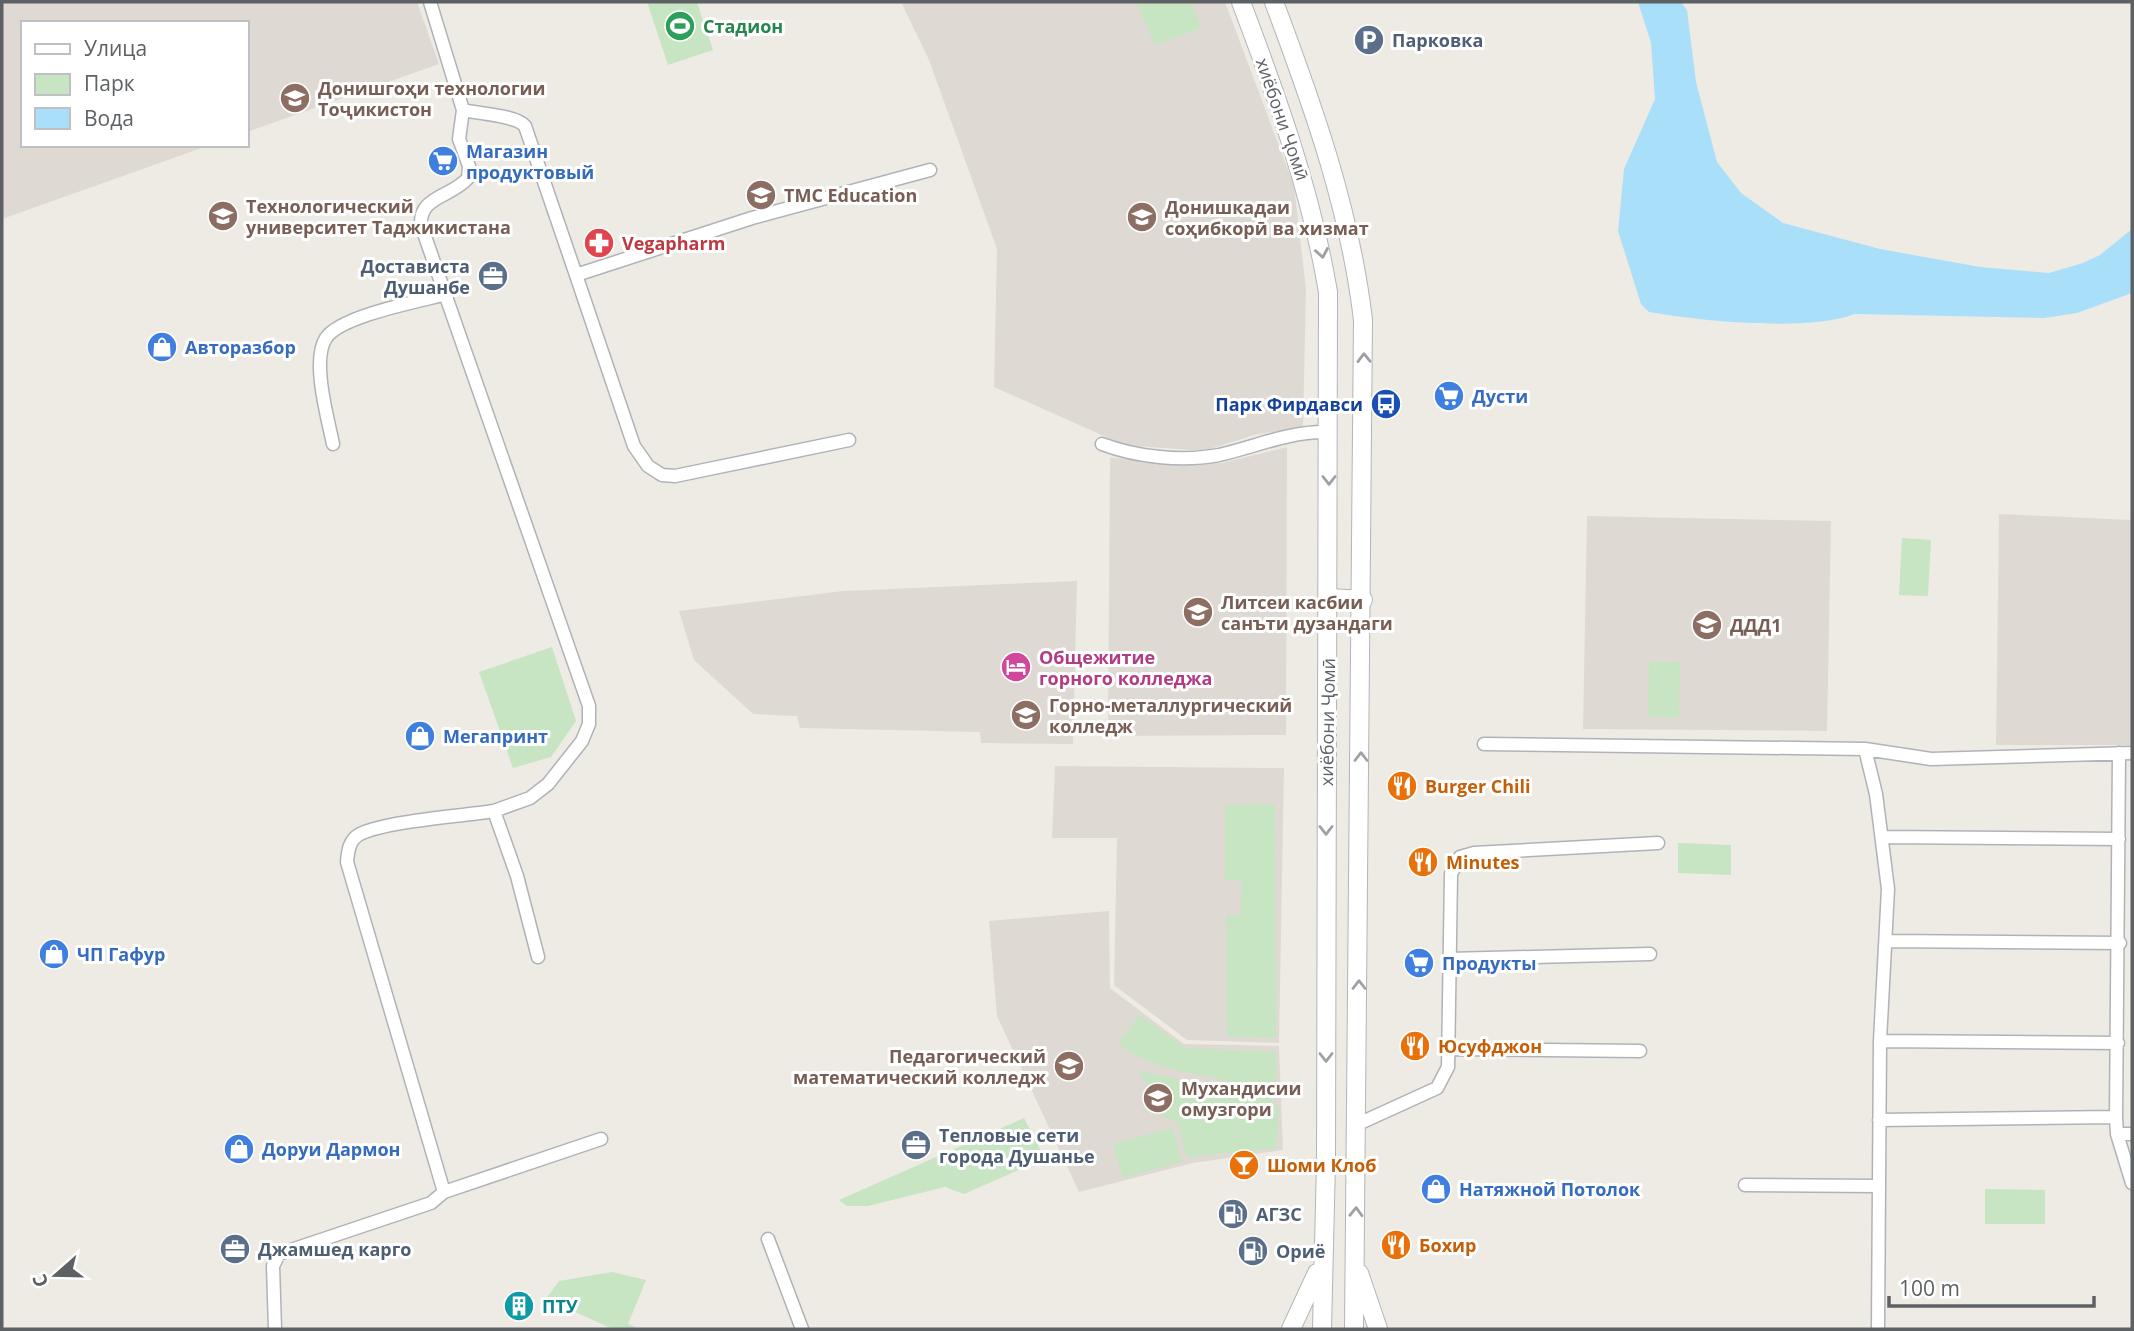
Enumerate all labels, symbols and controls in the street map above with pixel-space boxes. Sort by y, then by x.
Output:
sports icon: Стадион [663,9,697,43]
place label: Стадион [703,14,783,38]
legend [21,21,248,147]
parking icon: Парковка [1352,23,1386,57]
place label: Парковка [1392,28,1483,52]
text: Улица [84,34,147,62]
street label: хиёбони Ҷомӣ [1251,55,1315,183]
text: Парк [84,69,135,97]
place label: Донишгоҳи технологии Тоҷикистон [318,76,546,121]
school or university icon: Донишгоҳи технологии Тоҷикистон [278,81,312,115]
text: Вода [84,104,134,132]
place label: Магазин продуктовый [466,139,594,184]
supermarket icon: Магазин продуктовый [426,144,460,178]
school or university icon: TMC Education [744,178,778,212]
place label: TMC Education [784,183,917,207]
place label: Технологический университет Таджикистана [246,194,511,239]
place label: Донишкадаи соҳибкорӣ ва хизмат [1165,195,1369,240]
school or university icon: Технологический университет Таджикистана [206,199,240,233]
school or university icon: Донишкадаи соҳибкорӣ ва хизмат [1125,200,1159,234]
pharmacy icon: Vegapharm [582,226,616,260]
place label: Vegapharm [622,231,725,255]
one-way arrow [1313,247,1328,259]
place label: Достависта Душанбе [361,254,470,299]
office icon: Достависта Душанбе [476,259,510,293]
shop icon: Авторазбор [145,330,179,364]
place label: Авторазбор [185,335,296,359]
one-way arrow [1357,352,1372,363]
supermarket icon: Дусти [1432,379,1466,413]
place label: Дусти [1472,384,1528,408]
bus stop icon: Парк Фирдавси [1369,387,1403,421]
place label: Парк Фирдавси [1215,392,1363,416]
one-way arrow [1321,475,1337,486]
place label: Литсеи касбии санъти дузандаги [1221,590,1393,635]
school or university icon: Литсеи касбии санъти дузандаги [1181,595,1215,629]
school or university icon: ДДД1 [1690,608,1724,642]
place label: ДДД1 [1730,613,1782,637]
place label: Общежитие горного колледжа [1039,645,1212,690]
hotel icon: Общежитие горного колледжа [999,650,1033,684]
street label: хиёбони Ҷомӣ [1314,658,1340,786]
place label: Горно-металлургический колледж [1049,693,1292,738]
school or university icon: Горно-металлургический колледж [1009,698,1043,732]
shop icon: Мегапринт [403,719,437,753]
place label: Мегапринт [443,724,548,748]
one-way arrow [1353,751,1369,762]
restaurant icon: Burger Chili [1385,769,1419,803]
place label: Burger Chili [1425,774,1531,798]
one-way arrow [1318,825,1334,836]
restaurant icon: Minutes [1406,845,1440,879]
place label: Minutes [1446,850,1520,874]
shop icon: ЧП Гафур [37,937,71,971]
place label: ЧП Гафур [77,942,165,966]
supermarket icon: Продукты [1402,946,1436,980]
place label: Продукты [1442,951,1537,975]
one-way arrow [1351,979,1367,989]
restaurant icon: Юсуфджон [1398,1029,1432,1063]
place label: Юсуфджон [1438,1034,1542,1058]
place label: Педагогический математический колледж [793,1044,1046,1089]
school or university icon: Педагогический математический колледж [1052,1049,1086,1083]
one-way arrow [1318,1053,1334,1063]
place label: Мухандисии омузгори [1181,1076,1302,1121]
school or university icon: Мухандисии омузгори [1141,1081,1175,1115]
place label: Тепловые сети города Душанье [939,1123,1095,1168]
office icon: Тепловые сети города Душанье [899,1128,933,1162]
shop icon: Доруи Дармон [222,1132,256,1166]
place label: Доруи Дармон [262,1137,400,1161]
bar icon: Шоми Клоб [1227,1148,1261,1182]
place label: Шоми Клоб [1267,1153,1376,1177]
shop icon: Натяжной Потолок [1419,1172,1453,1206]
place label: Натяжной Потолок [1459,1177,1641,1201]
fuel station icon: АГЗС [1216,1197,1250,1231]
place label: АГЗС [1256,1202,1302,1226]
one-way arrow [1348,1206,1363,1217]
restaurant icon: Бохир [1379,1228,1413,1262]
office icon: Джамшед карго [218,1232,252,1266]
place label: Бохир [1419,1233,1476,1257]
fuel station icon: Ориё [1236,1234,1270,1268]
place label: Джамшед карго [258,1237,411,1261]
place label: Ориё [1276,1239,1325,1263]
north arrow [21,1240,91,1310]
scale bar [1889,1264,2094,1308]
text: С [26,1271,54,1291]
text: 100 m [1899,1274,1960,1302]
building icon: ПТУ [502,1289,536,1323]
place label: ПТУ [542,1294,578,1318]

